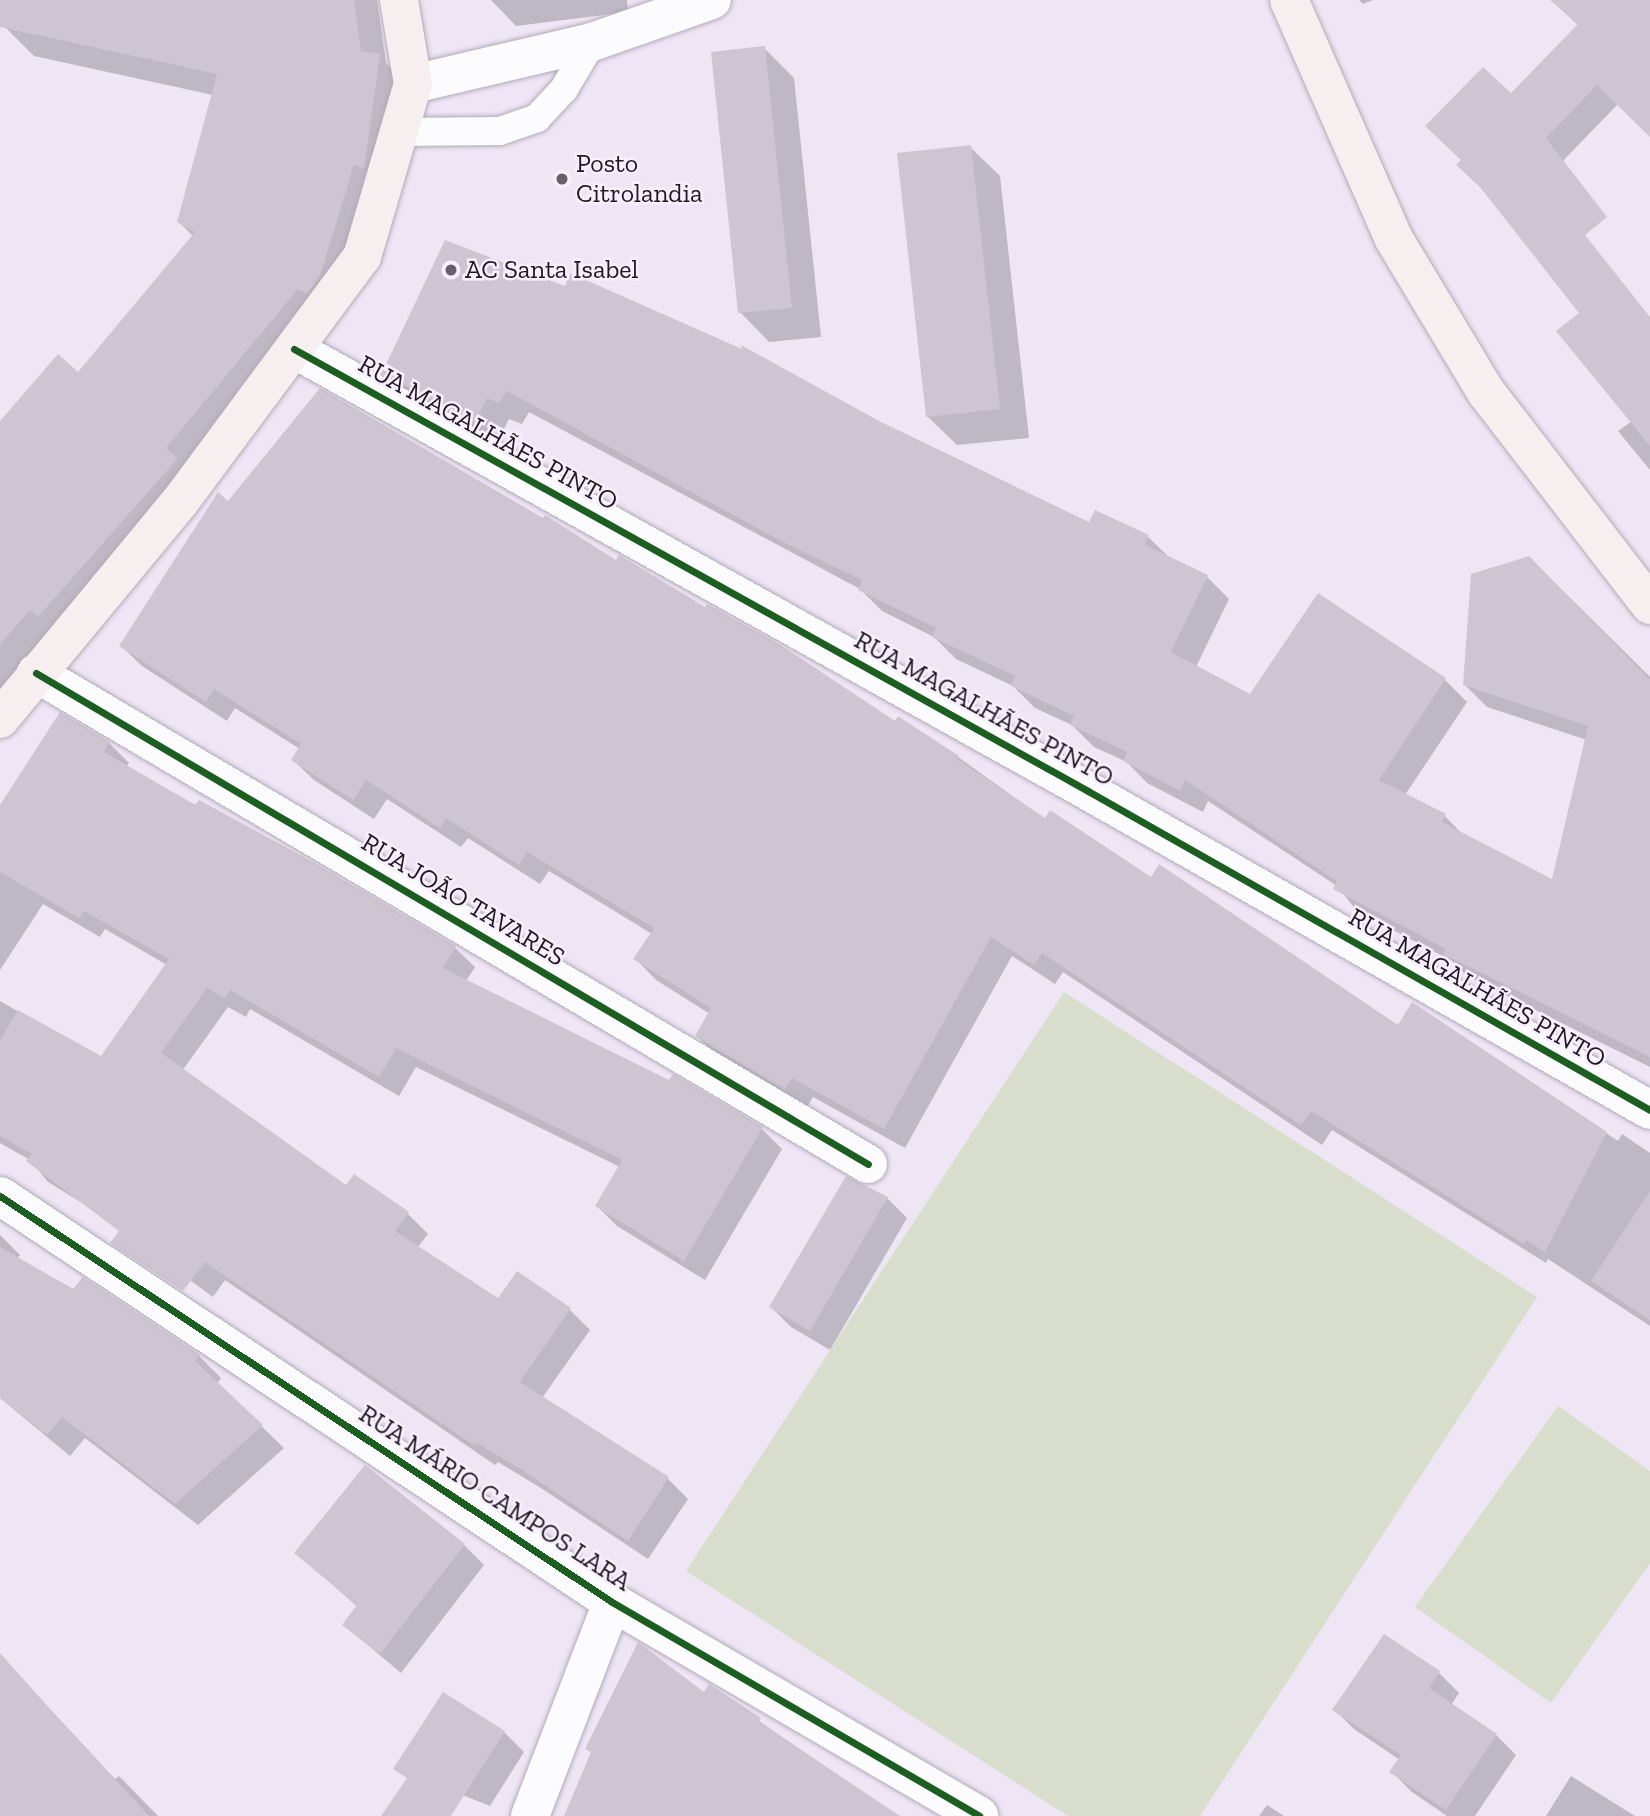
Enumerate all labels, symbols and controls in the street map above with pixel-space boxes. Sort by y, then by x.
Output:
place label: Posto Citrolandia [576,148,702,210]
marker: Posto Citrolandia [554,171,570,187]
place label: AC Santa Isabel [465,254,638,286]
marker: AC Santa Isabel [443,262,459,278]
street label: RUA MAGALHÃES PINTO [352,348,624,518]
street label: RUA MAGALHÃES PINTO [848,624,1120,794]
street label: RUA JOÃO TAVARES [355,826,571,974]
street label: RUA MAGALHÃES PINTO [1342,901,1612,1075]
street label: RUA MÁRIO CAMPOS LARA [353,1398,637,1598]

